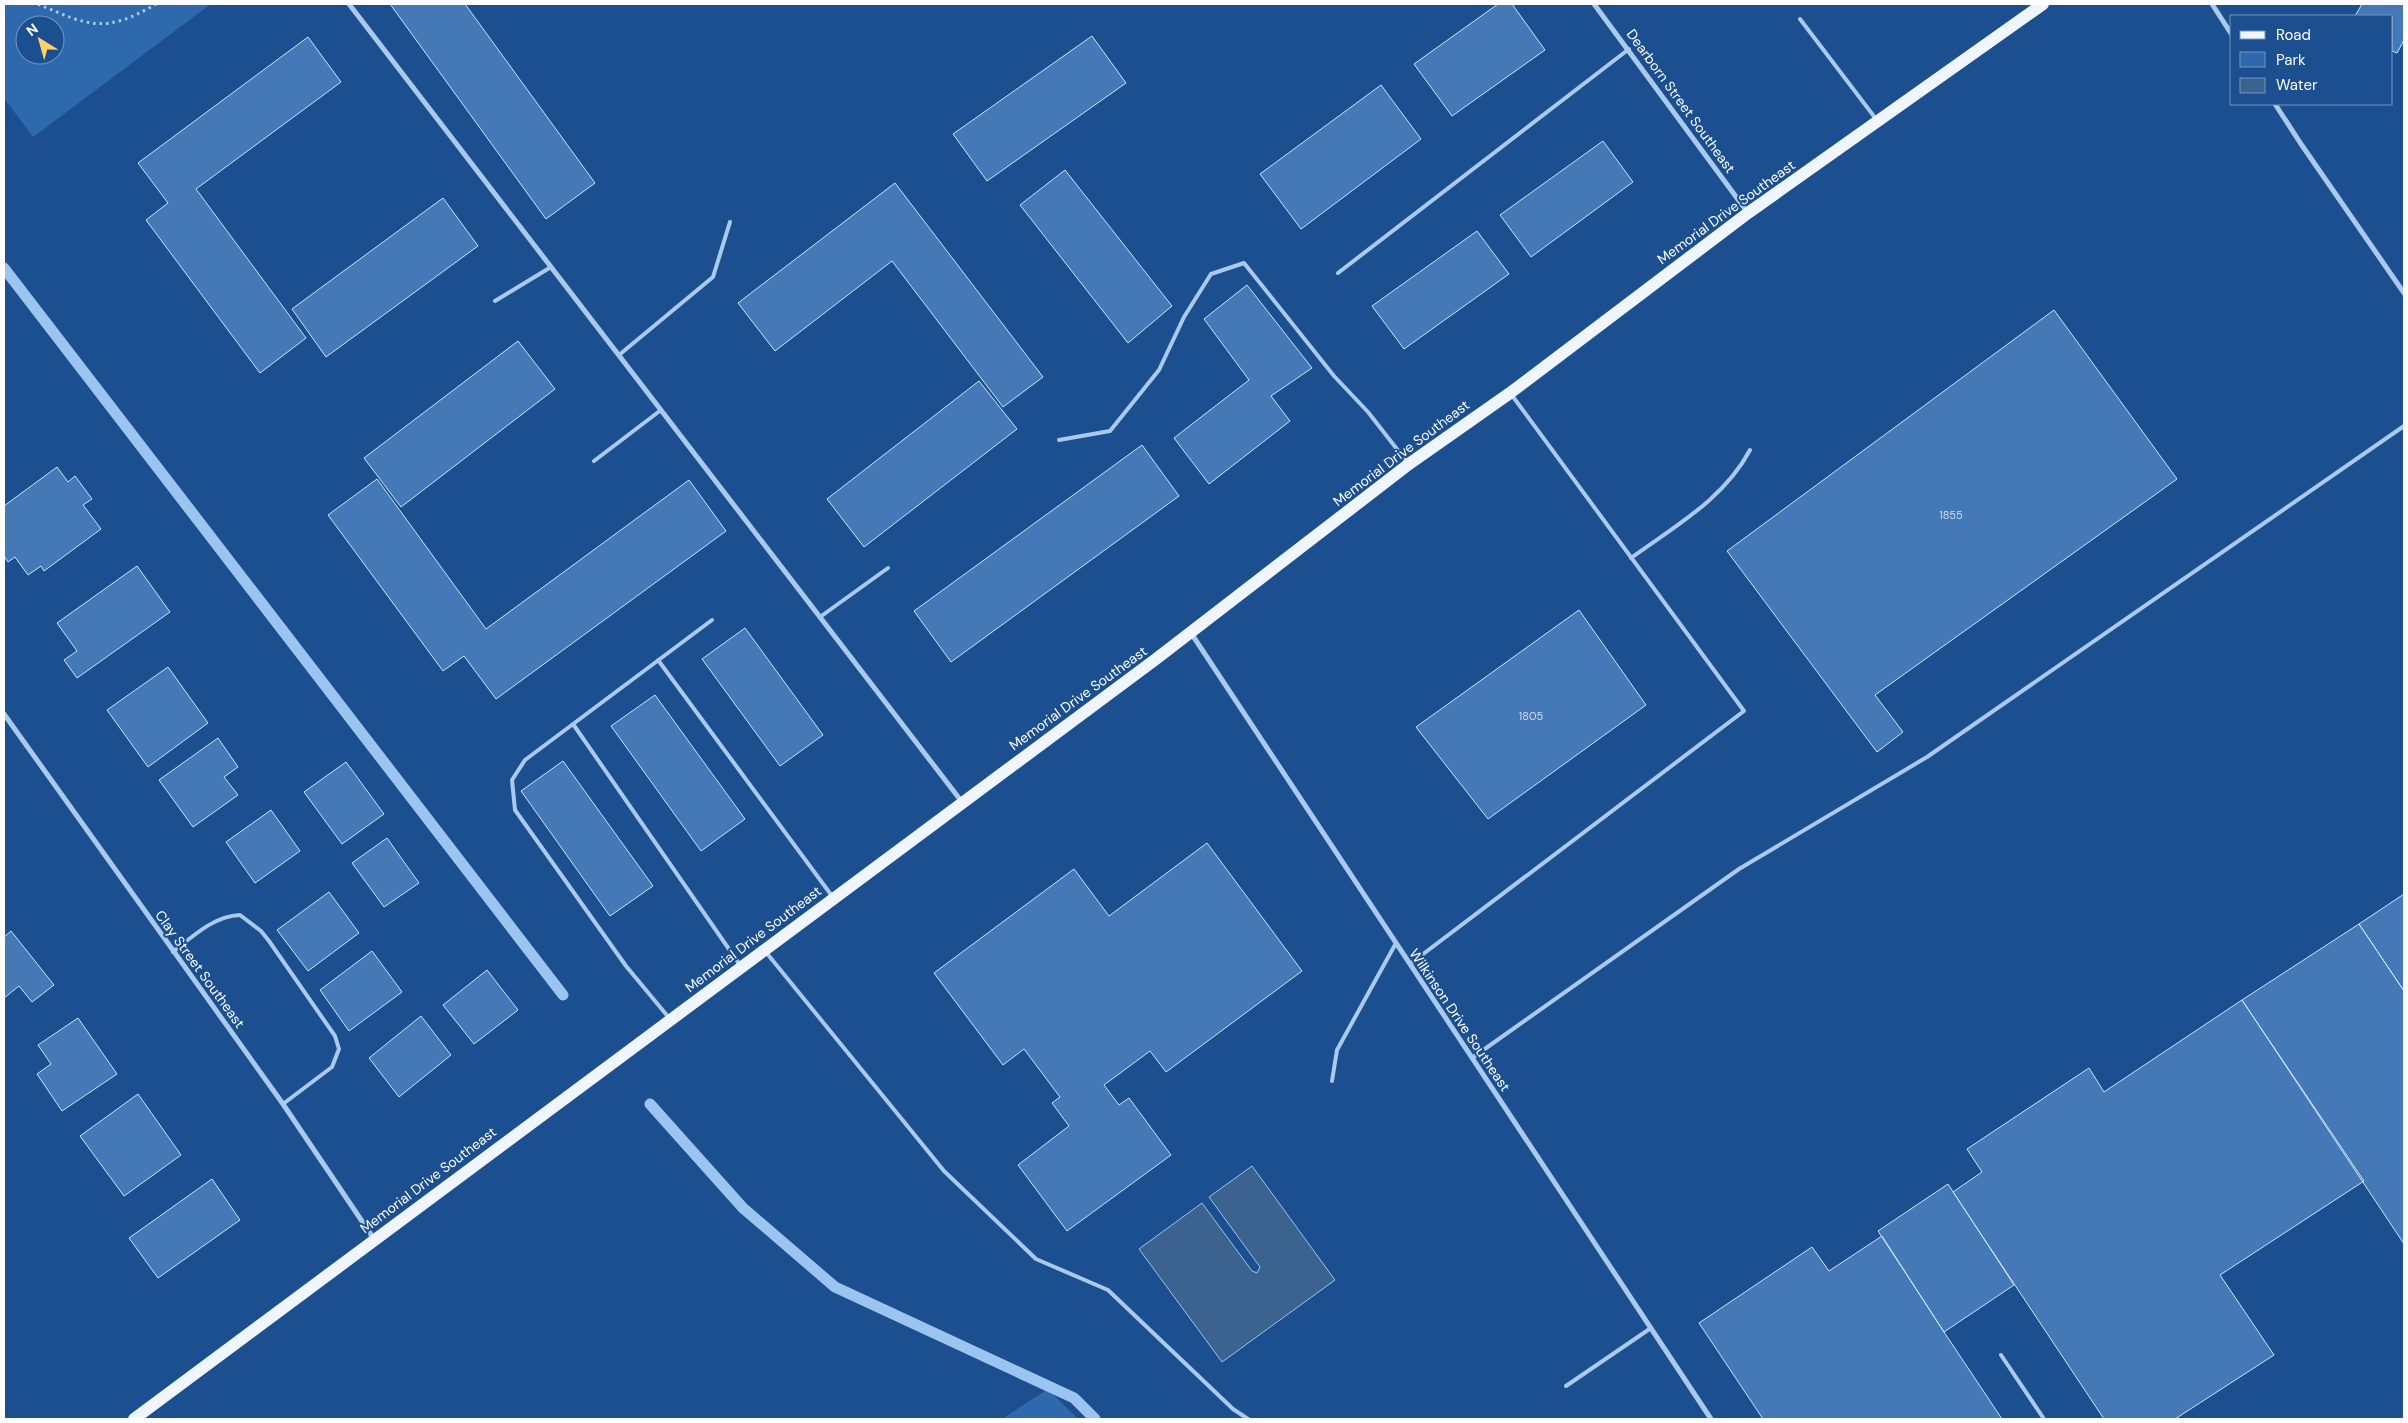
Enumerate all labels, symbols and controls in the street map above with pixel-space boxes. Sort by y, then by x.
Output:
north arrow [15,15,65,65]
legend [2230,15,2393,105]
text: N [23,19,42,40]
text: Road [2276,25,2311,45]
street label: Dearborn Street Southeast [1623,26,1739,176]
text: Park [2276,50,2306,70]
text: Water [2276,75,2318,95]
street label: Memorial Drive Southeast [1654,156,1798,268]
street label: Memorial Drive Southeast [1329,396,1473,510]
house number: 1855 [1939,508,1963,522]
street label: Memorial Drive Southeast [1006,642,1150,754]
house number: 1805 [1519,709,1543,723]
street label: Memorial Drive Southeast [681,882,825,996]
street label: Clay Street Southeast [151,907,249,1031]
street label: Wilkinson Drive Southeast [1406,945,1514,1095]
street label: Memorial Drive Southeast [356,1123,500,1237]

